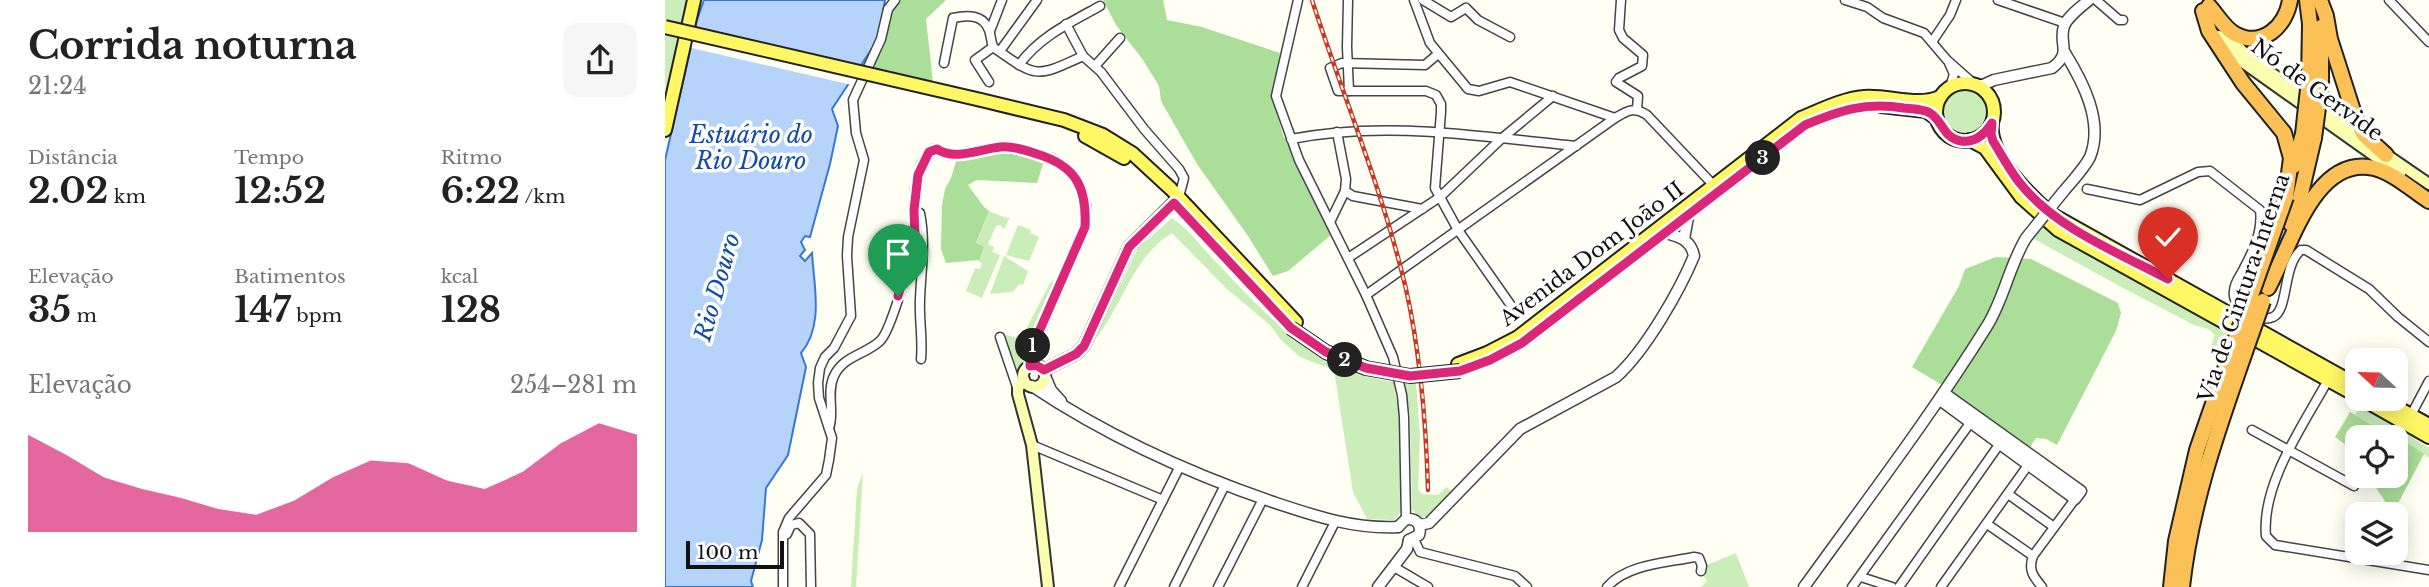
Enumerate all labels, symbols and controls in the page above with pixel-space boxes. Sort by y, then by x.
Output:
text: Corrida noturna [28,22,357,69]
button: share [563,23,637,97]
street label: Nó de Gervide [2246,33,2388,147]
text: 21:24 [28,72,87,100]
water label: Estuário do Rio Douro [688,121,813,175]
pin: 3 [1745,140,1781,176]
text: Distância [28,146,118,169]
text: Tempo [234,146,304,169]
text: Ritmo [441,146,502,169]
text: 3 [1756,146,1769,169]
text: 2.02 [28,169,108,212]
text: 12:52 [234,169,326,212]
text: 6:22 [441,169,520,212]
street label: Via de Cintura Interna [2192,170,2296,407]
street label: Avenida Dom João II [1494,176,1689,332]
text: km [108,185,146,208]
text: /km [520,185,565,208]
pin [2138,207,2198,279]
icon: check [2149,218,2187,256]
pin [868,224,928,296]
water label: Rio Douro [688,230,746,345]
icon: arrive [879,235,917,273]
text: Elevação [28,265,114,288]
text: Batimentos [234,265,346,288]
text: kcal [441,265,479,288]
text: 35 [28,288,71,331]
text: 147 [234,288,291,331]
text: 128 [441,288,501,331]
text: m [71,304,97,327]
text: bpm [291,304,342,327]
pin: 1 [1015,328,1051,364]
text: 1 [1028,334,1037,357]
pin: 2 [1327,342,1363,378]
text: 2 [1338,348,1351,371]
north arrow [2345,348,2408,411]
map controls [2345,348,2408,565]
text: Elevação [28,371,132,399]
text: 254–281 m [510,371,637,399]
button: locate [2345,425,2408,488]
button: layers [2345,502,2408,565]
scale bar [686,538,784,570]
text: 100 m [697,541,758,564]

